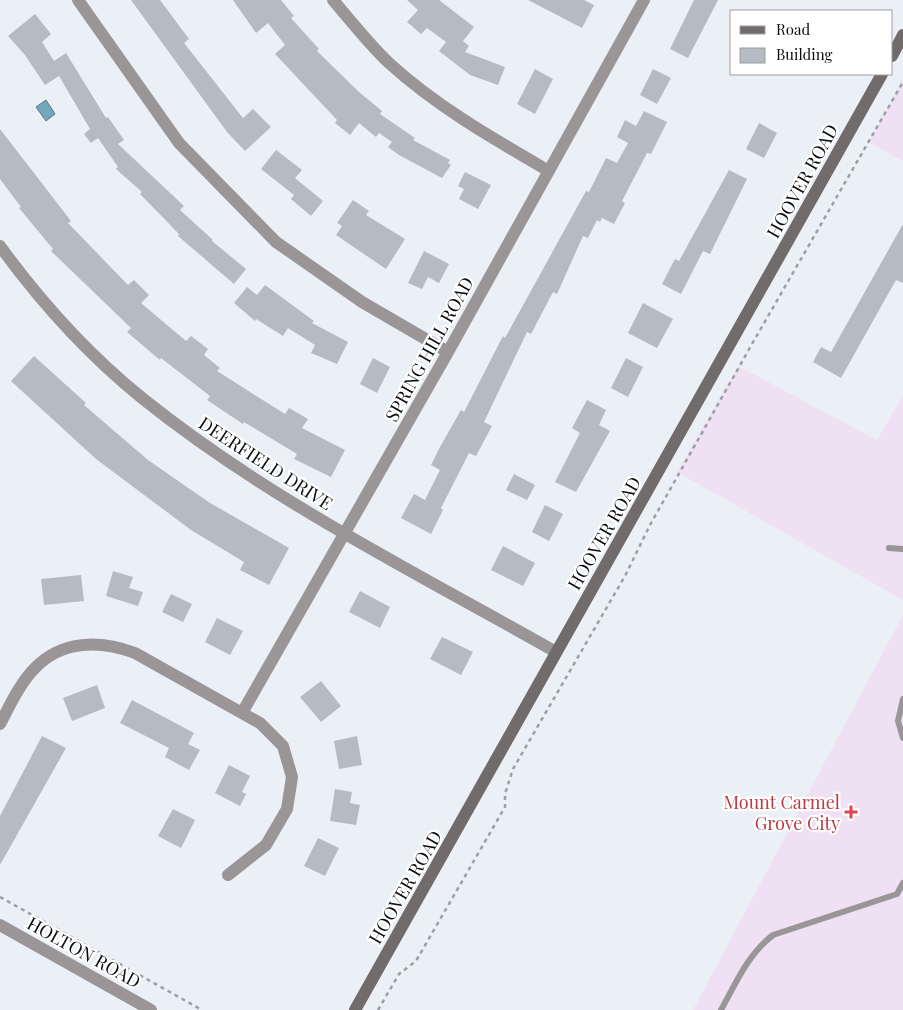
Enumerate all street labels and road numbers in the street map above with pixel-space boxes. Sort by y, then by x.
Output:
street label: HOOVER ROAD [761,120,843,242]
street label: SPRING HILL ROAD [379,272,479,426]
street label: DEERFIELD DRIVE [195,411,337,515]
street label: HOOVER ROAD [562,472,646,594]
street label: HOOVER ROAD [363,826,447,948]
street label: HOLTON ROAD [23,911,145,993]

